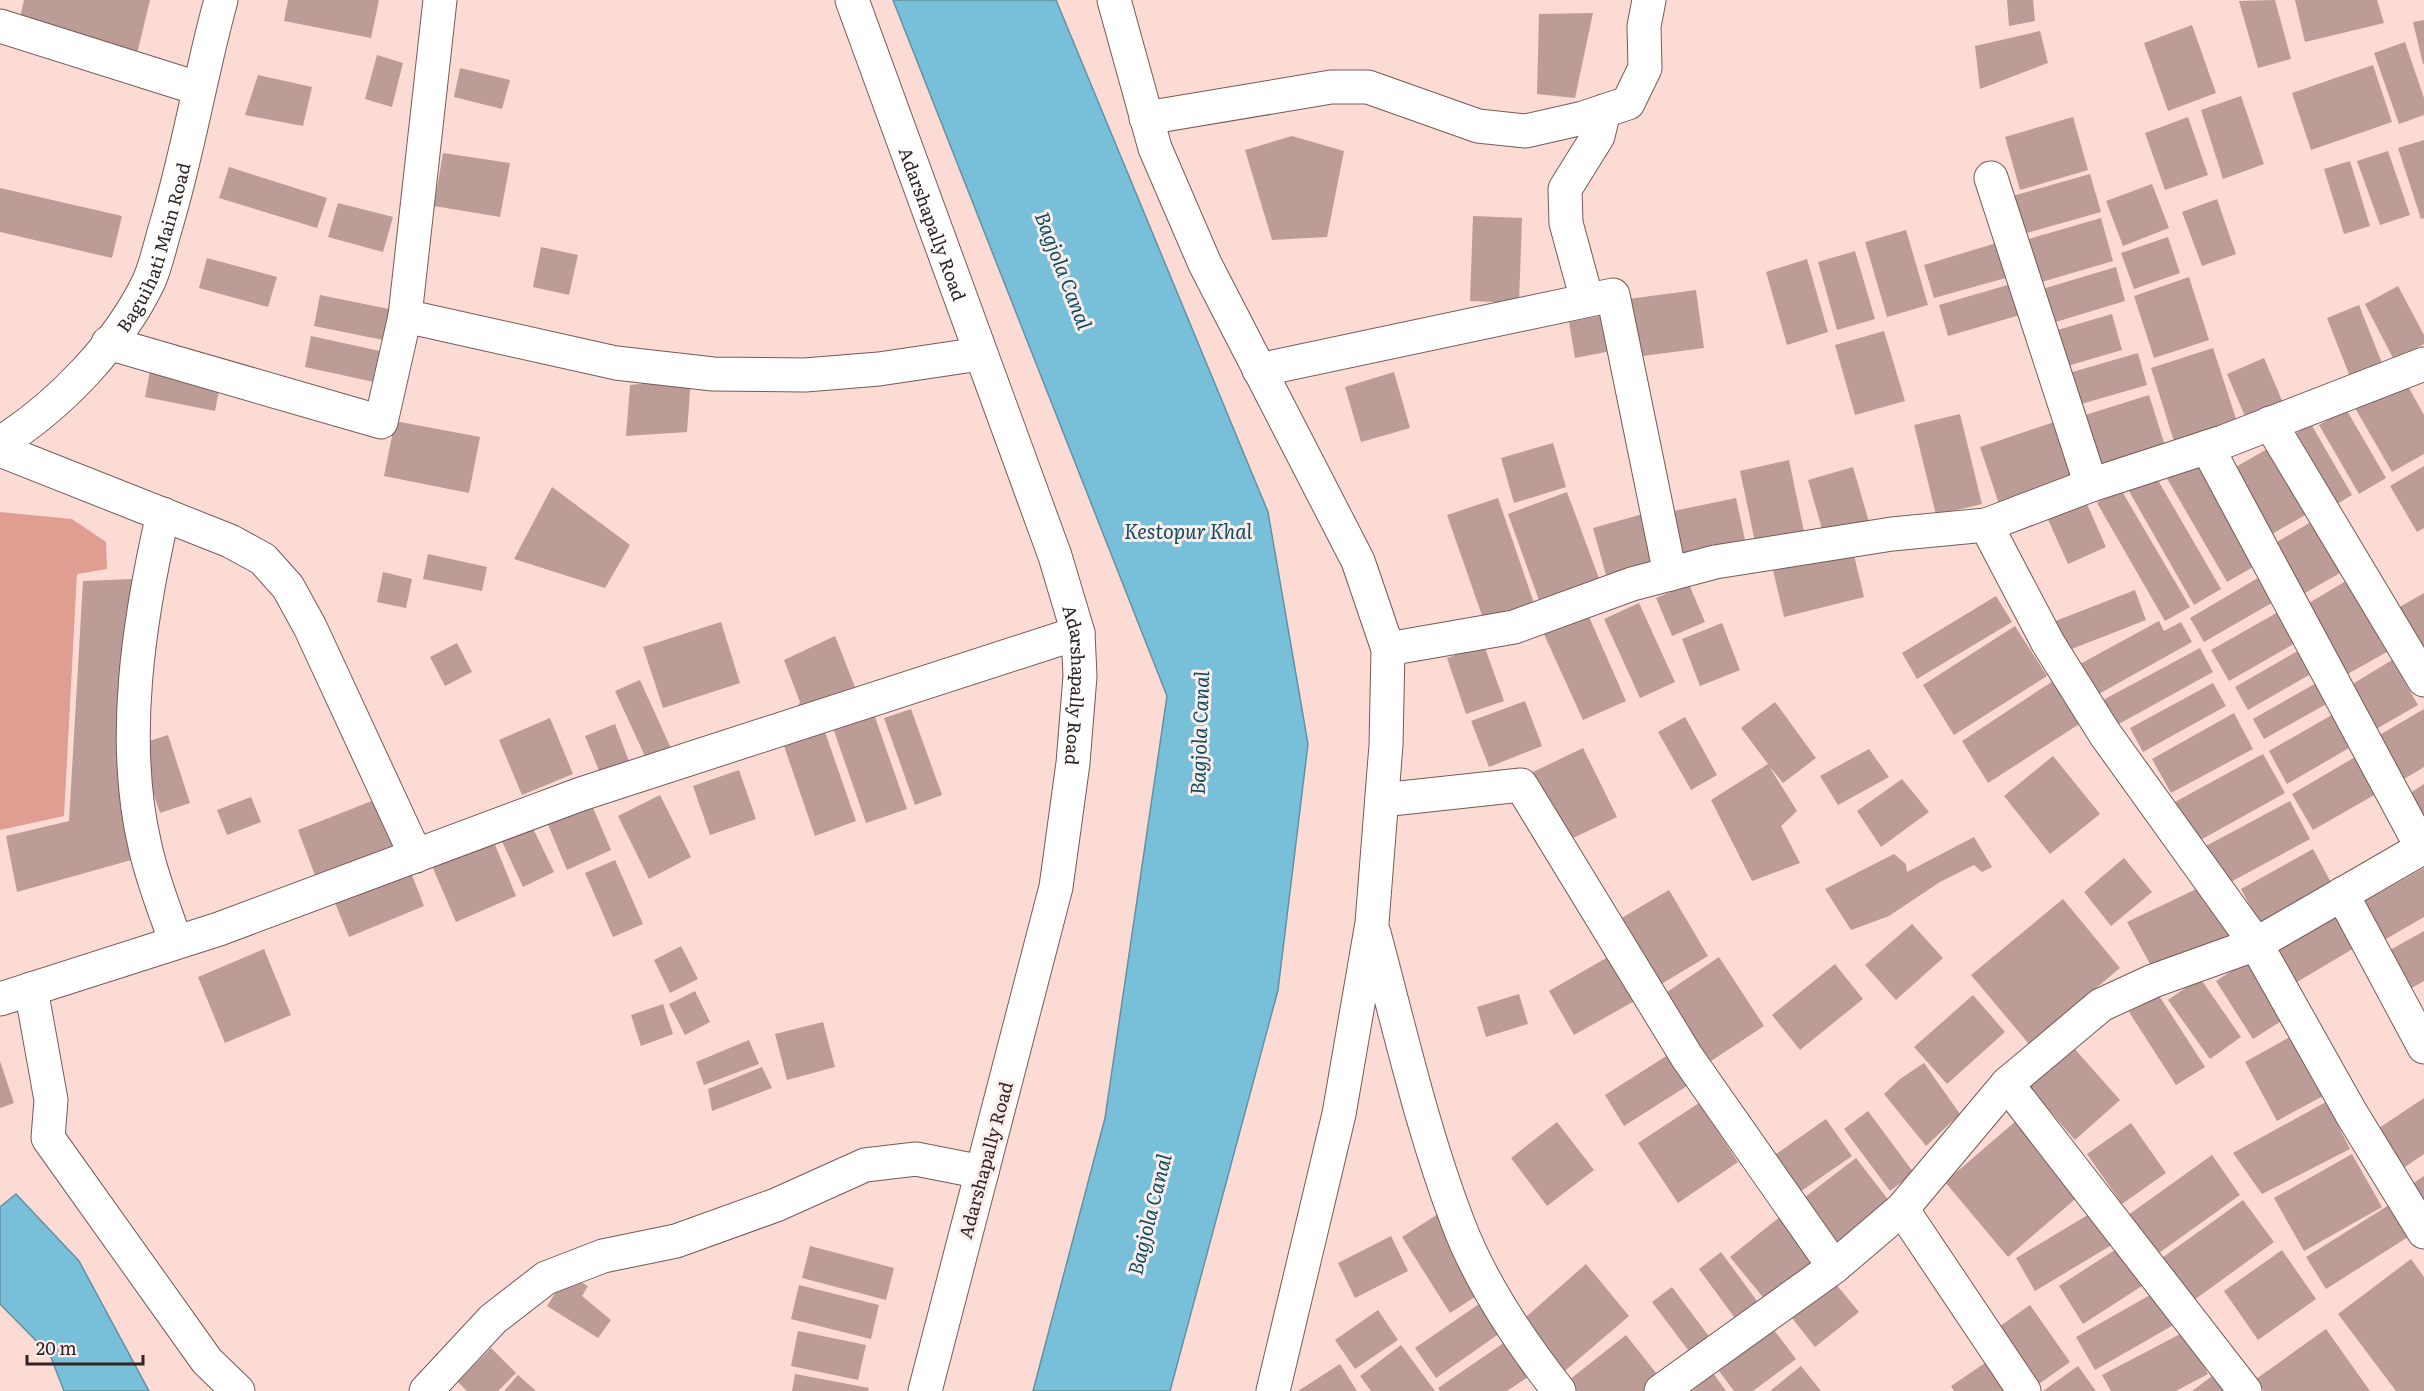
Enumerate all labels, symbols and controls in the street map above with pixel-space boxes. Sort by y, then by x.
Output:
street label: Adarshapally Road [893,143,974,304]
street label: Baguihati Main Road [109,159,196,337]
water label: Bagjola Canal [1029,207,1101,334]
water label: Kestopur Khal [1124,515,1252,545]
street label: Adarshapally Road [1057,601,1093,766]
water label: Bagjola Canal [1181,670,1215,796]
street label: Adarshapally Road [951,1078,1019,1242]
water label: Bagjola Canal [1118,1150,1178,1278]
scale bar [27,1328,142,1366]
text: 20 m [36,1334,77,1361]

